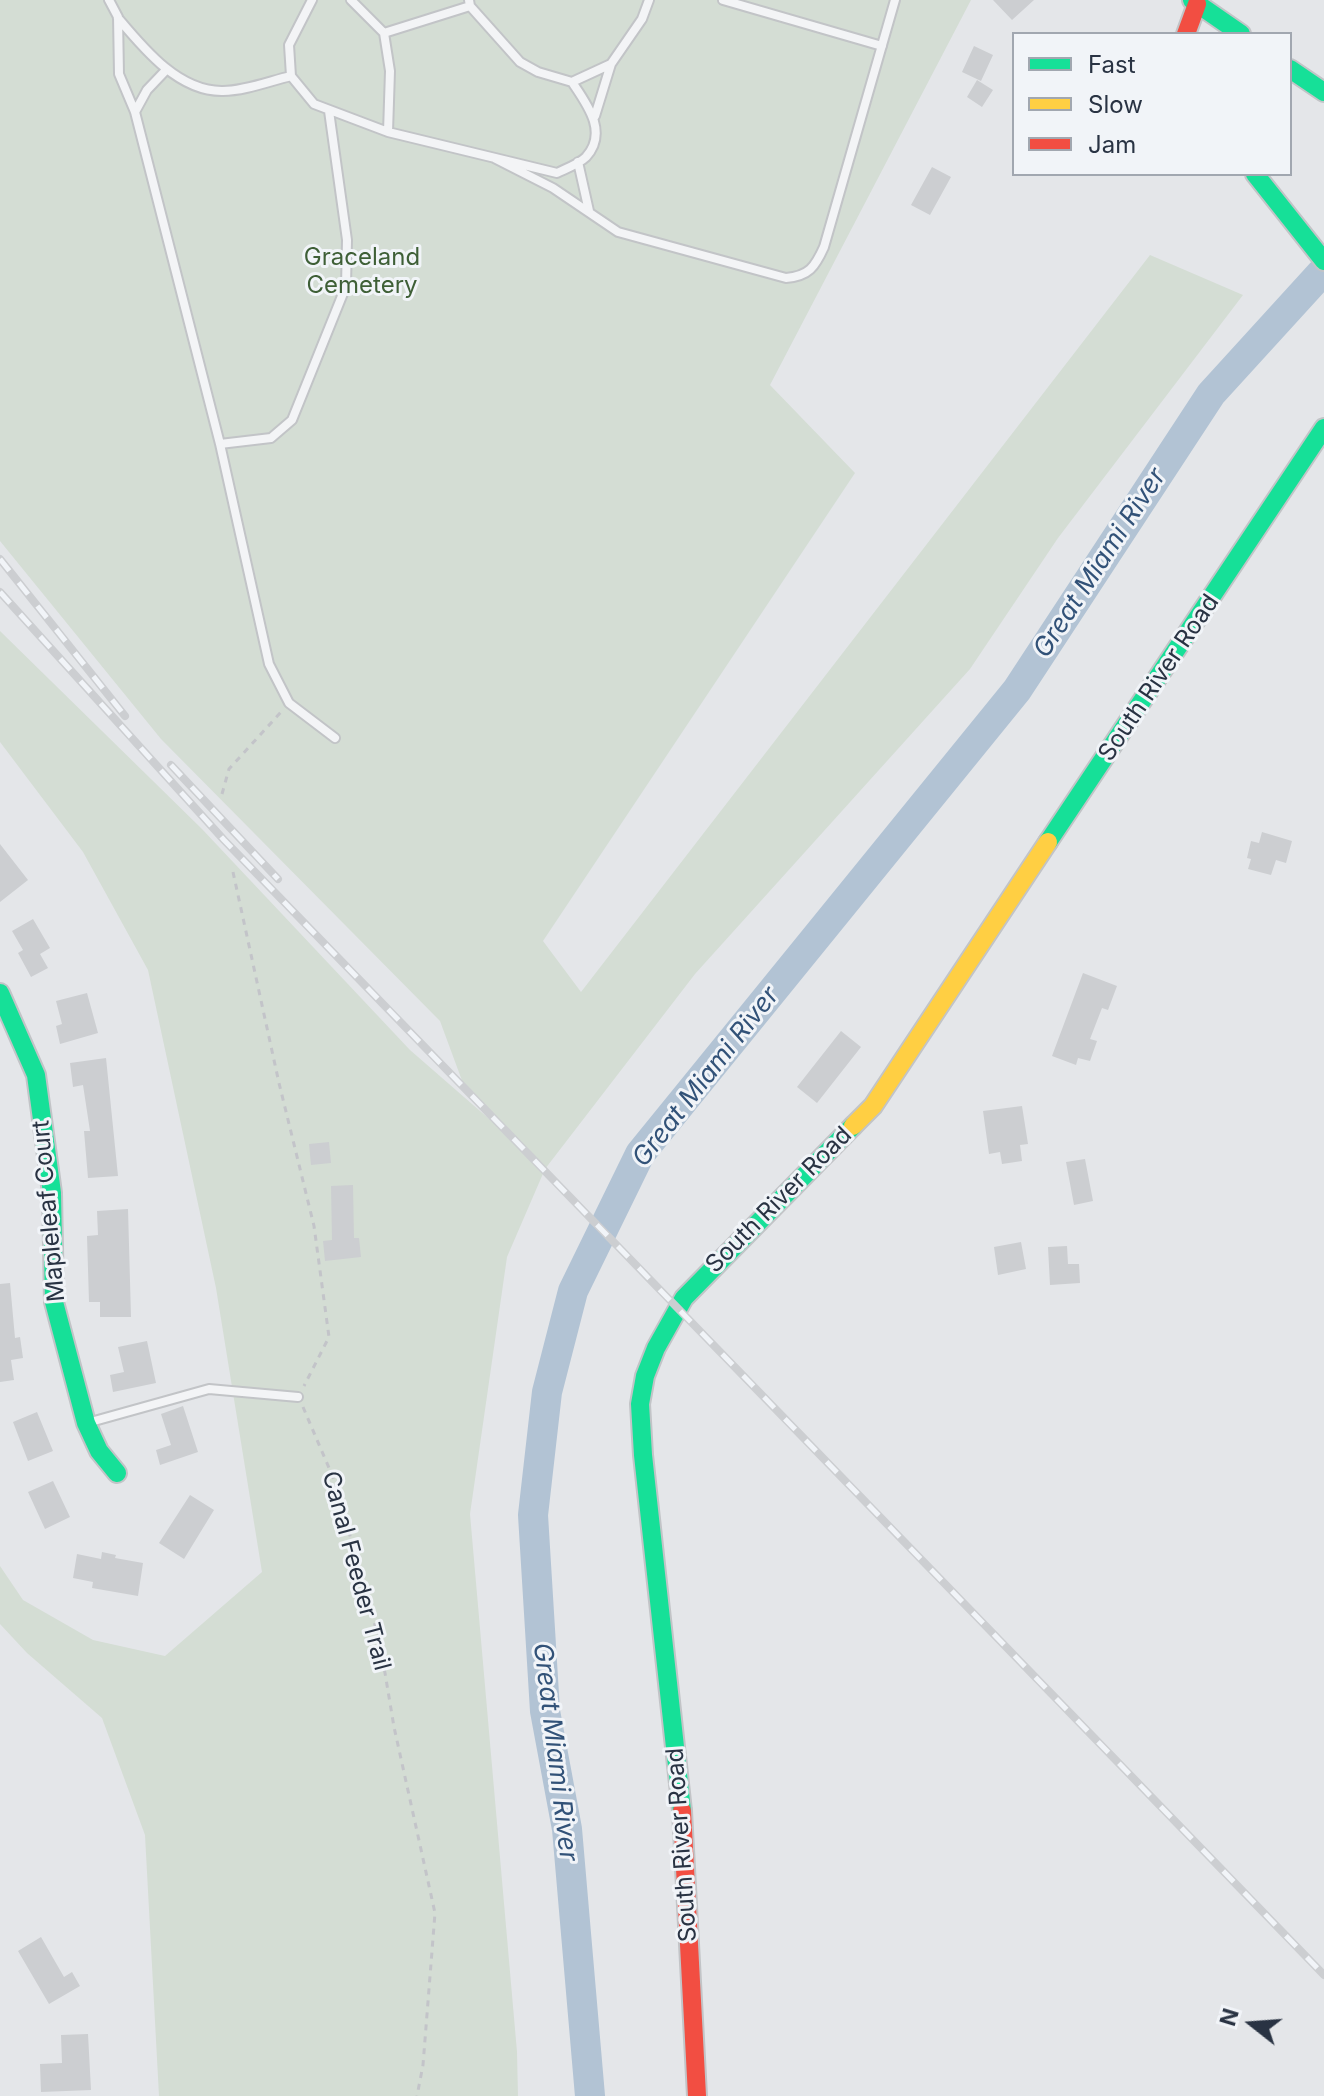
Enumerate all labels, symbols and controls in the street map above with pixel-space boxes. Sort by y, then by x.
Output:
legend [1012,32,1292,176]
text: Fast [1088,50,1136,79]
text: Slow [1088,90,1143,119]
text: Jam [1088,130,1136,159]
park label: Graceland Cemetery [304,244,420,300]
water label: Great Miami River [1027,462,1173,664]
street label: South River Road [1093,589,1225,767]
water label: Great Miami River [626,981,786,1173]
street label: Mapleleaf Court [27,1119,71,1303]
street label: South River Road [700,1121,858,1279]
street label: Canal Feeder Trail [316,1468,396,1674]
water label: Great Miami River [526,1641,584,1863]
street label: South River Road [661,1747,703,1943]
north arrow [1212,1984,1292,2064]
text: N [1214,2005,1244,2029]

